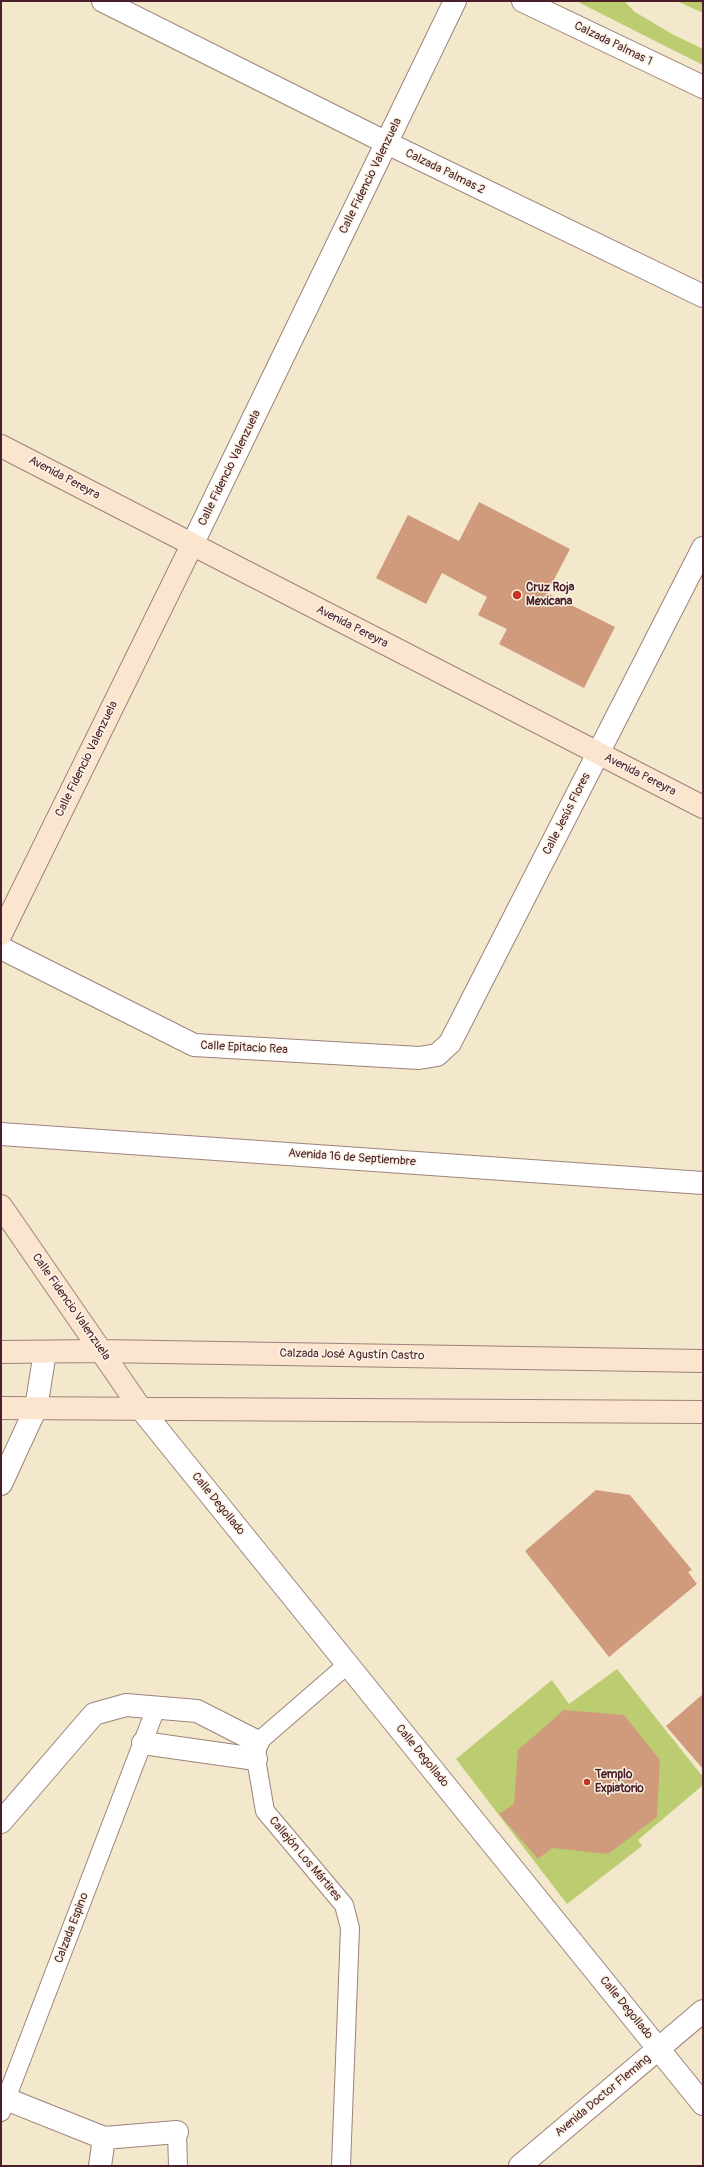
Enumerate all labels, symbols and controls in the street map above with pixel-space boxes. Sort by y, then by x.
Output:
street label: Calzada Palmas 1 [572,19,654,69]
street label: Calle Fidencio Valenzuela [337,116,405,236]
street label: Calzada Palmas 2 [403,146,487,198]
street label: Calle Fidencio Valenzuela [196,408,264,528]
street label: Avenida Pereyra [26,453,102,503]
place label: Cruz Roja Mexicana [526,581,574,609]
marker: Cruz Roja Mexicana [511,589,523,601]
street label: Avenida Pereyra [314,603,390,651]
street label: Calle Fidencio Valenzuela [53,699,121,819]
street label: Avenida Pereyra [602,751,678,799]
street label: Calle Jesús Flores [540,771,594,857]
street label: Calle Epitacio Rea [200,1039,288,1057]
street label: Avenida 16 de Septiembre [288,1146,416,1170]
street label: Calle Fidencio Valenzuela [29,1251,113,1363]
street label: Calzada José Agustín Castro [280,1347,424,1363]
street label: Calle Degollado [188,1470,248,1538]
street label: Calle Degollado [392,1722,452,1790]
place label: Templo Expiatorio [595,1768,644,1796]
marker: Templo Expiatorio [582,1777,592,1787]
street label: Callejón Los Mártires [266,1814,344,1904]
street label: Calzada Espino [52,1891,92,1965]
street label: Calle Degollado [596,1974,656,2042]
street label: Avenida Doctor Fleming [552,2052,654,2140]

